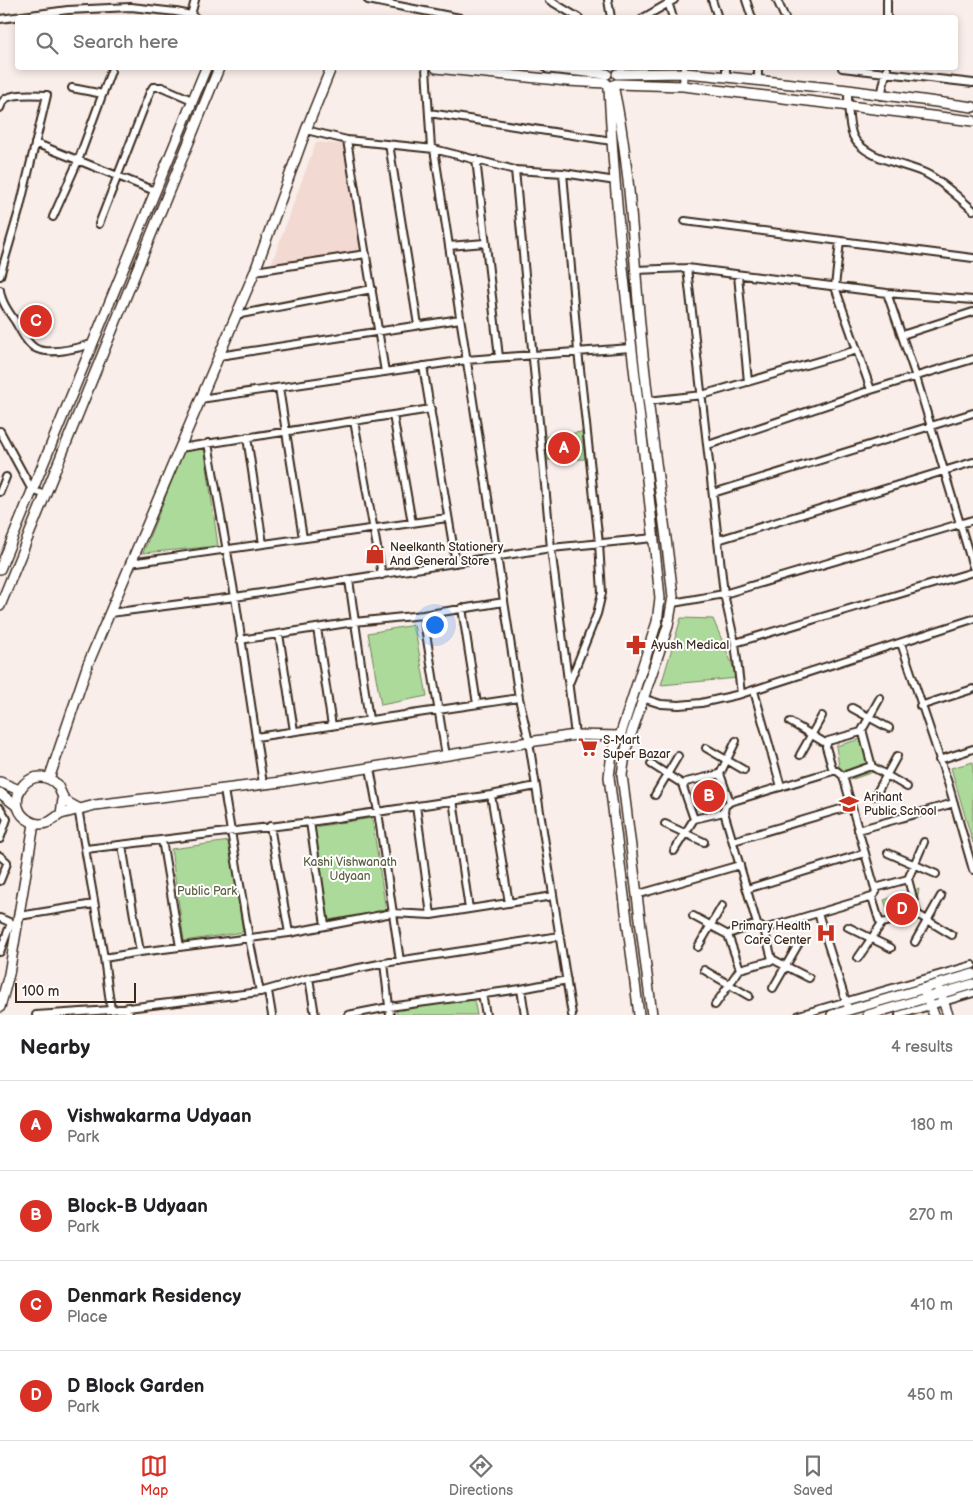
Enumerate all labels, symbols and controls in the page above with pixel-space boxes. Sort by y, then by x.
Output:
search box [15,15,958,70]
icon: search [33,29,61,57]
text: Search here [73,31,178,54]
pin: C [20,302,52,340]
pin: A [548,429,580,467]
place label: Neelkanth Stationery And General Store [390,540,504,569]
shop icon: Neelkanth Stationery And General Store [364,543,386,565]
your location [422,612,448,638]
pharmacy icon: Ayush Medical [625,634,647,656]
place label: Ayush Medical [651,638,729,653]
place label: S-Mart Super Bazar [603,733,671,762]
supermarket icon: S-Mart Super Bazar [577,736,599,758]
pin: B [693,777,725,815]
place label: Arihant Public School [864,790,936,819]
school or university icon: Arihant Public School [838,793,860,815]
park label: Kashi Vishwanath Udyaan [303,855,397,884]
park label: Public Park [177,884,237,899]
pin: D [886,890,918,928]
place label: Primary Health Care Center [731,919,812,948]
hospital icon: Primary Health Care Center [815,922,837,944]
scale bar [15,980,136,1003]
text: 100 m [22,983,59,1000]
text: Nearby [20,1035,90,1060]
text: 4 results [891,1038,953,1057]
text: Vishwakarma Udyaan [67,1105,252,1128]
text: A [31,1116,41,1135]
text: 180 m [911,1116,953,1135]
text: Park [67,1128,99,1147]
text: Block-B Udyaan [67,1195,208,1218]
text: B [30,1206,42,1225]
text: 270 m [909,1206,953,1225]
text: Park [67,1218,99,1237]
text: Denmark Residency [67,1285,241,1308]
text: C [30,1296,42,1315]
text: 410 m [910,1296,953,1315]
text: Place [67,1308,108,1327]
text: D Block Garden [67,1375,204,1398]
text: D [30,1386,42,1405]
text: 450 m [907,1386,953,1405]
text: Park [67,1398,99,1417]
tab: Map [140,1452,168,1499]
tab: Directions [449,1452,513,1499]
tab: Saved [793,1452,833,1499]

